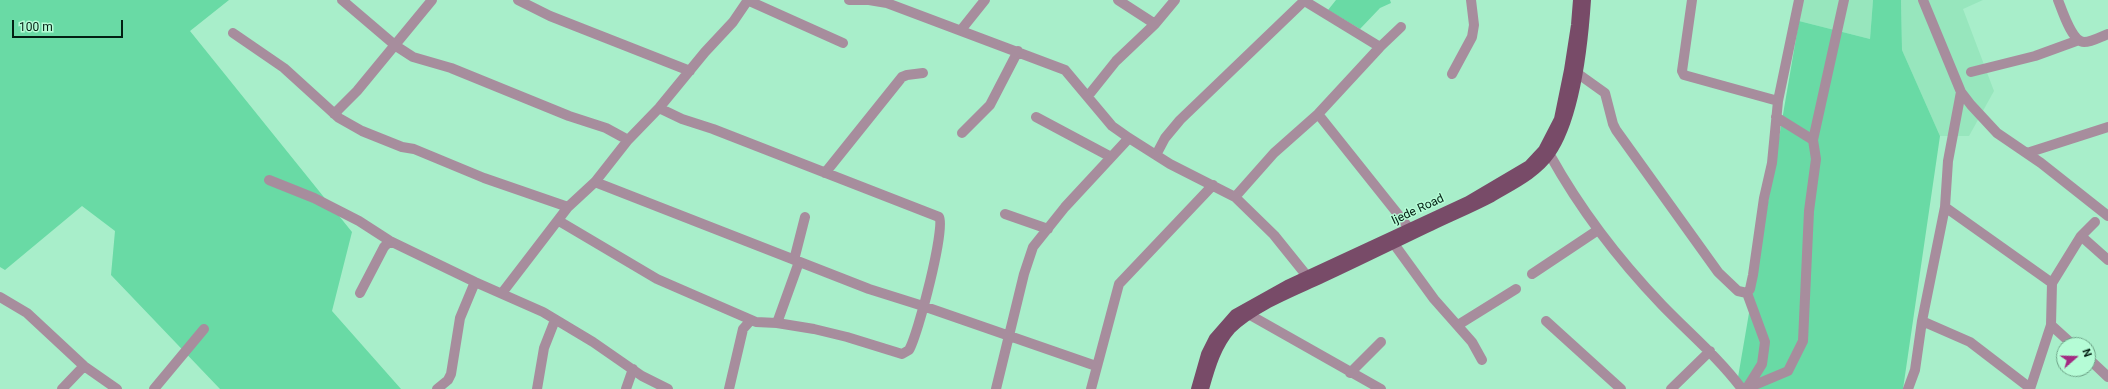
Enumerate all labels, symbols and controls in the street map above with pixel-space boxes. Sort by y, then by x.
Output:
scale bar [14,12,125,38]
text: 100 m [19,20,53,34]
street label: Ijede Road [1390,192,1446,228]
north arrow [2056,337,2096,377]
text: N [2079,347,2094,359]

